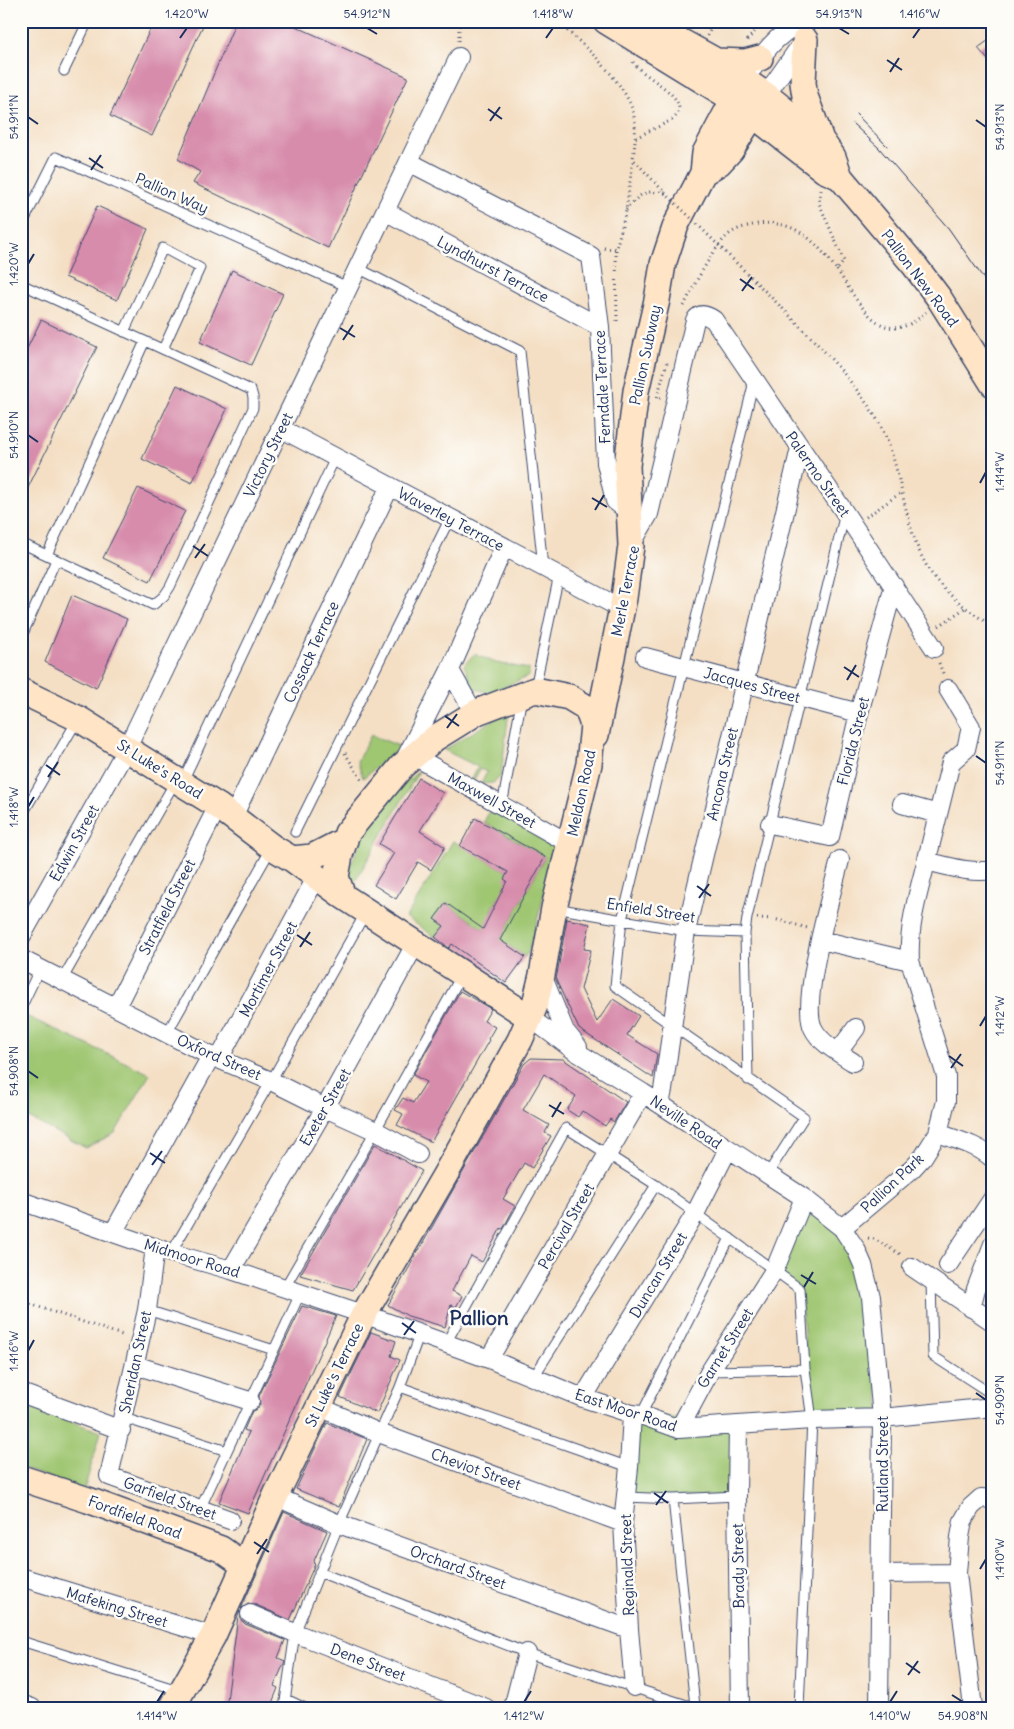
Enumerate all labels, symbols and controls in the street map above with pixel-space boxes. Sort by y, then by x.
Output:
text: 1.420°W [165,6,209,21]
text: 54.912°N [344,6,390,21]
text: 1.418°W [533,6,573,21]
text: 54.913°N [815,6,863,21]
text: 1.416°W [900,6,940,21]
text: 54.911°N [6,94,21,140]
text: 54.913°N [992,103,1007,151]
street label: Pallion Way [132,168,212,218]
street label: Pallion New Road [877,226,963,331]
street label: Lyndhurst Terrace [434,232,552,306]
text: 1.420°W [6,242,21,286]
street label: Pallion Subway [625,303,665,407]
street label: Ferndale Terrace [590,330,614,444]
street label: Victory Street [239,409,297,501]
text: 54.910°N [6,411,21,459]
street label: Palermo Street [782,428,854,520]
text: 1.414°W [992,452,1007,492]
street label: Waverley Terrace [395,483,507,555]
street label: Merle Terrace [607,544,643,638]
street label: Cossack Terrace [279,598,343,706]
street label: Jacques Street [702,663,802,707]
street label: Florida Street [833,695,873,787]
street label: Ancona Street [702,726,742,822]
street label: St Luke's Road [114,735,207,803]
text: 54.911°N [992,740,1007,786]
street label: Meldon Road [563,748,599,838]
street label: Maxwell Street [444,768,540,832]
text: 1.418°W [6,787,21,827]
street label: Edwin Street [45,801,103,885]
street label: Stratfield Street [135,856,199,958]
street label: Enfield Street [605,894,697,926]
street label: Mortimer Street [235,918,301,1020]
text: 1.412°W [992,996,1007,1036]
street label: Oxford Street [174,1030,264,1084]
text: 54.908°N [6,1046,21,1096]
street label: Exeter Street [295,1065,355,1149]
street label: Neville Road [646,1091,726,1153]
street label: Pallion Park [857,1149,928,1217]
street label: Percival Street [534,1180,598,1272]
street label: Duncan Street [625,1229,691,1321]
street label: Midmoor Road [142,1234,242,1282]
street label: Garnet Street [693,1304,757,1392]
district label: Pallion [449,1305,509,1330]
street label: Sheridan Street [115,1309,155,1415]
street label: St Luke's Terrace [301,1320,367,1430]
text: 1.416°W [6,1331,21,1371]
text: 54.909°N [992,1375,1007,1425]
street label: East Moor Road [572,1385,680,1436]
street label: Rutland Street [873,1416,892,1512]
street label: Cheviot Street [428,1444,524,1494]
street label: Garfield Street [121,1472,219,1524]
street label: Fordfield Road [86,1491,185,1543]
street label: Reginald Street [616,1514,638,1616]
street label: Brady Street [728,1523,748,1609]
text: 1.410°W [992,1538,1007,1580]
street label: Orchard Street [407,1541,509,1593]
street label: Mafeking Street [64,1583,170,1631]
street label: Dene Street [328,1639,408,1685]
text: 1.414°W [137,1708,177,1723]
text: 1.412°W [504,1708,544,1723]
text: 1.410°W [869,1708,911,1723]
text: 54.908°N [938,1708,988,1723]

